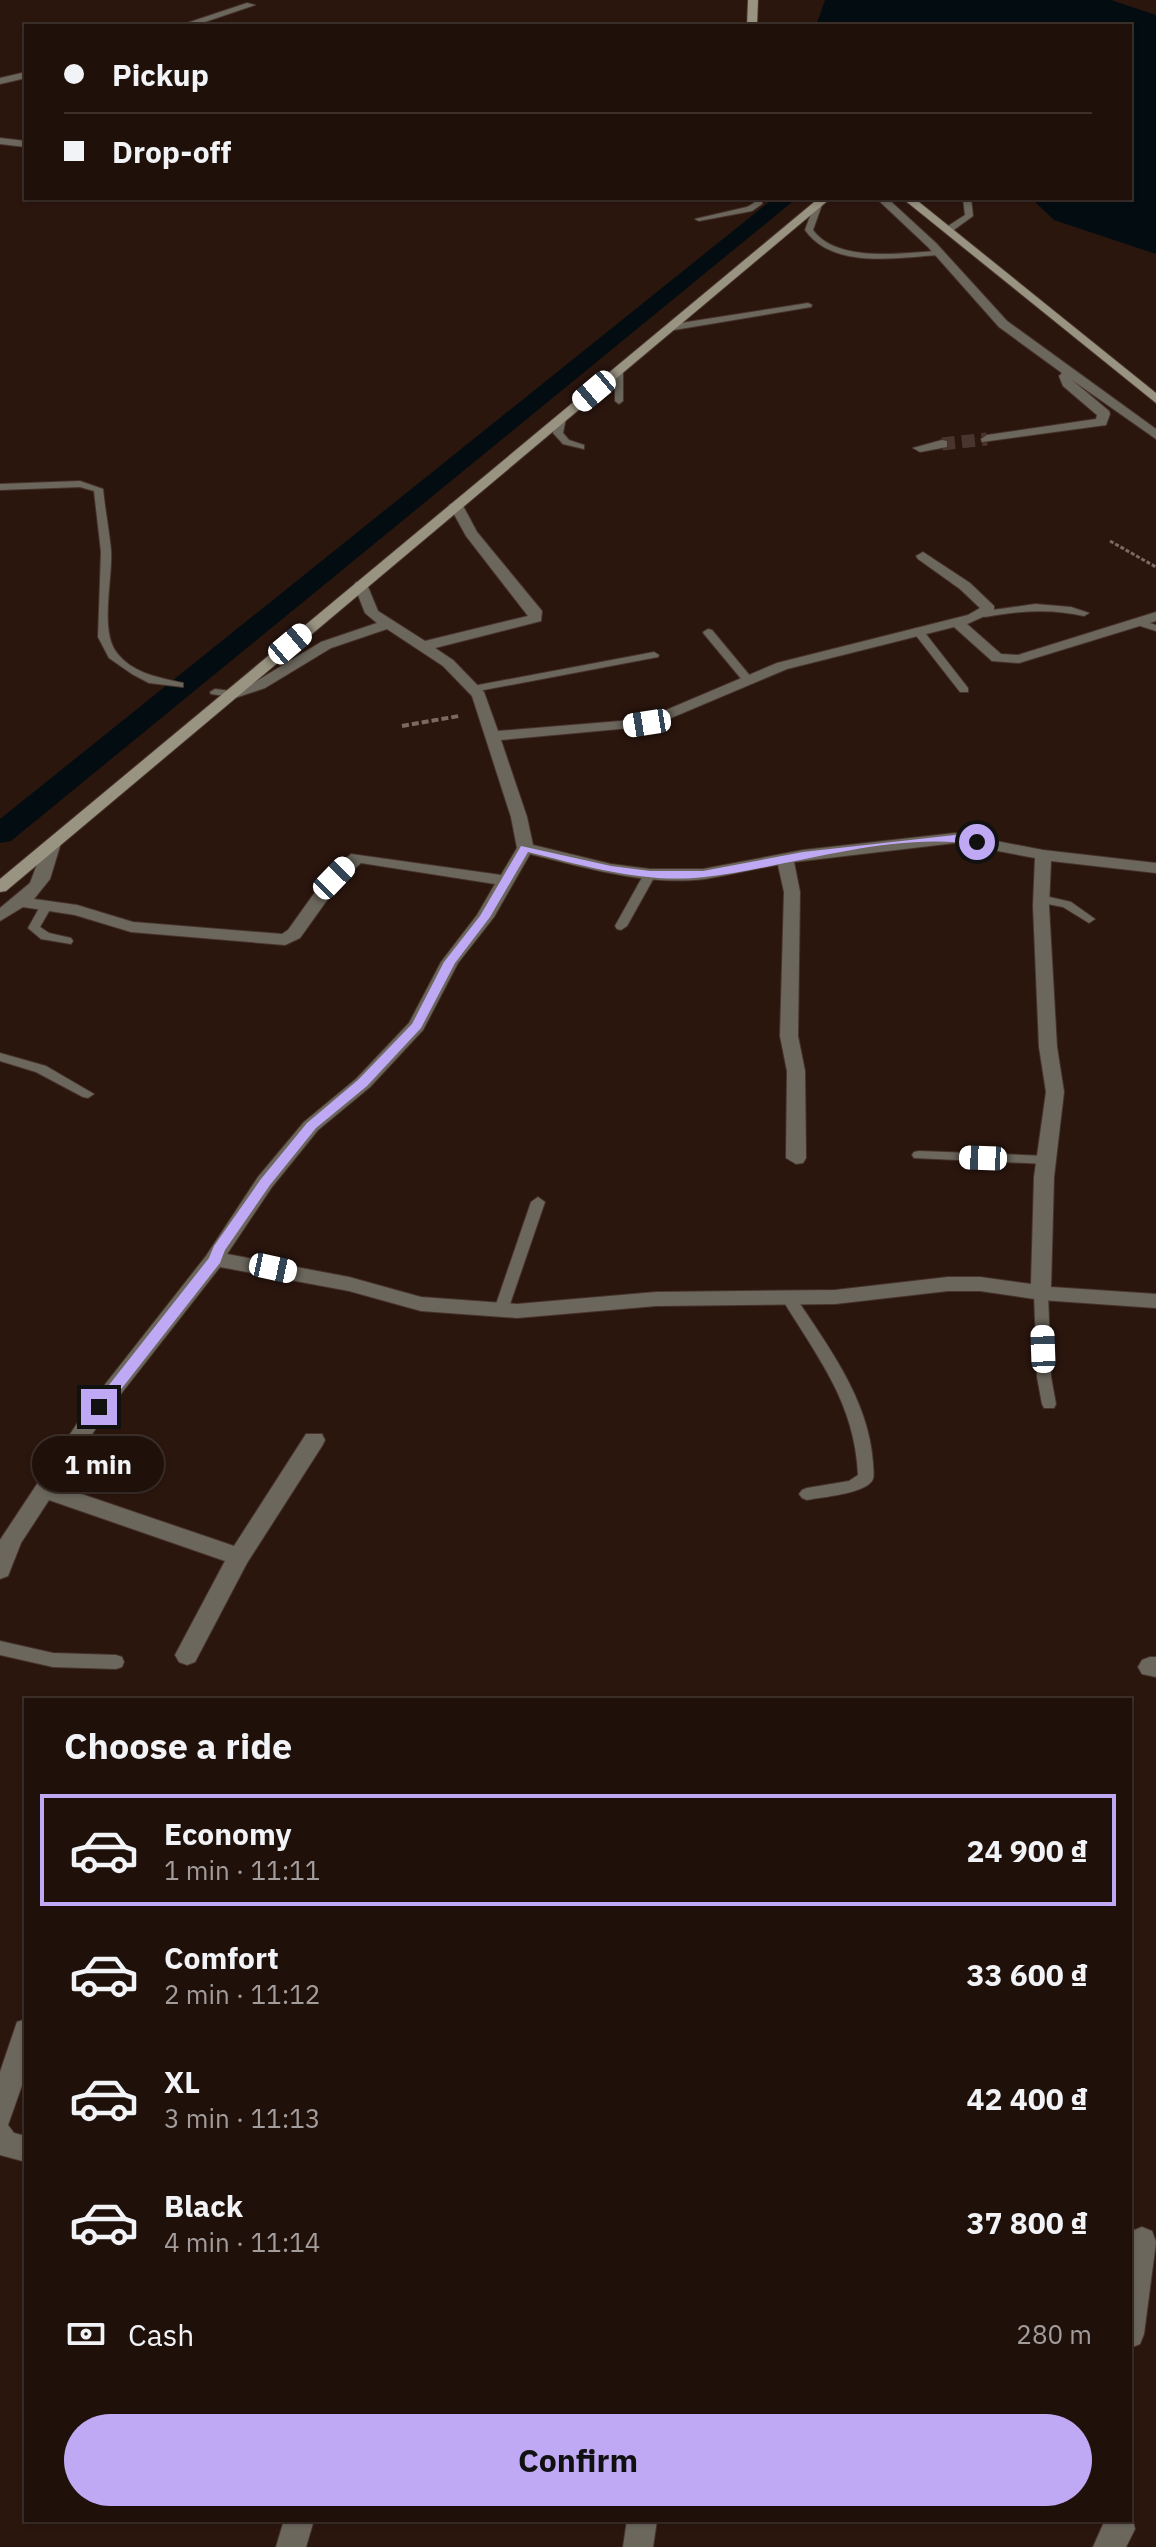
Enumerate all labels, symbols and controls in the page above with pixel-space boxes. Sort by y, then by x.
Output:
text: Pickup [112,55,209,94]
text: Drop-off [112,132,231,171]
car [568,366,620,416]
car [264,619,316,669]
car [621,707,673,739]
route start [959,824,995,860]
car [309,852,359,904]
car [959,1145,1007,1171]
car [247,1251,299,1285]
car [1030,1325,1056,1373]
route end [81,1389,117,1425]
callout: 1 min [33,1435,165,1491]
text: 1 min [64,1447,132,1481]
text: Choose a ride [64,1722,292,1769]
icon: car [68,1814,140,1886]
text: Economy [164,1814,292,1853]
text: 24 900 ₫ [967,1831,1088,1870]
text: 1 min · 11:11 [164,1853,320,1887]
icon: car [68,1938,140,2010]
text: Comfort [164,1938,279,1977]
text: 33 600 ₫ [967,1955,1088,1994]
text: 2 min · 11:12 [164,1977,320,2011]
icon: car [68,2062,140,2134]
text: XL [164,2062,200,2101]
text: 42 400 ₫ [967,2079,1088,2118]
text: 3 min · 11:13 [164,2101,320,2135]
icon: car [68,2186,140,2258]
text: Black [164,2186,243,2225]
text: 37 800 ₫ [967,2203,1088,2242]
text: 4 min · 11:14 [164,2225,320,2259]
icon: cash [64,2312,108,2356]
text: Cash [128,2315,194,2354]
text: 280 m [1016,2317,1092,2351]
button: Confirm [64,2414,1092,2506]

